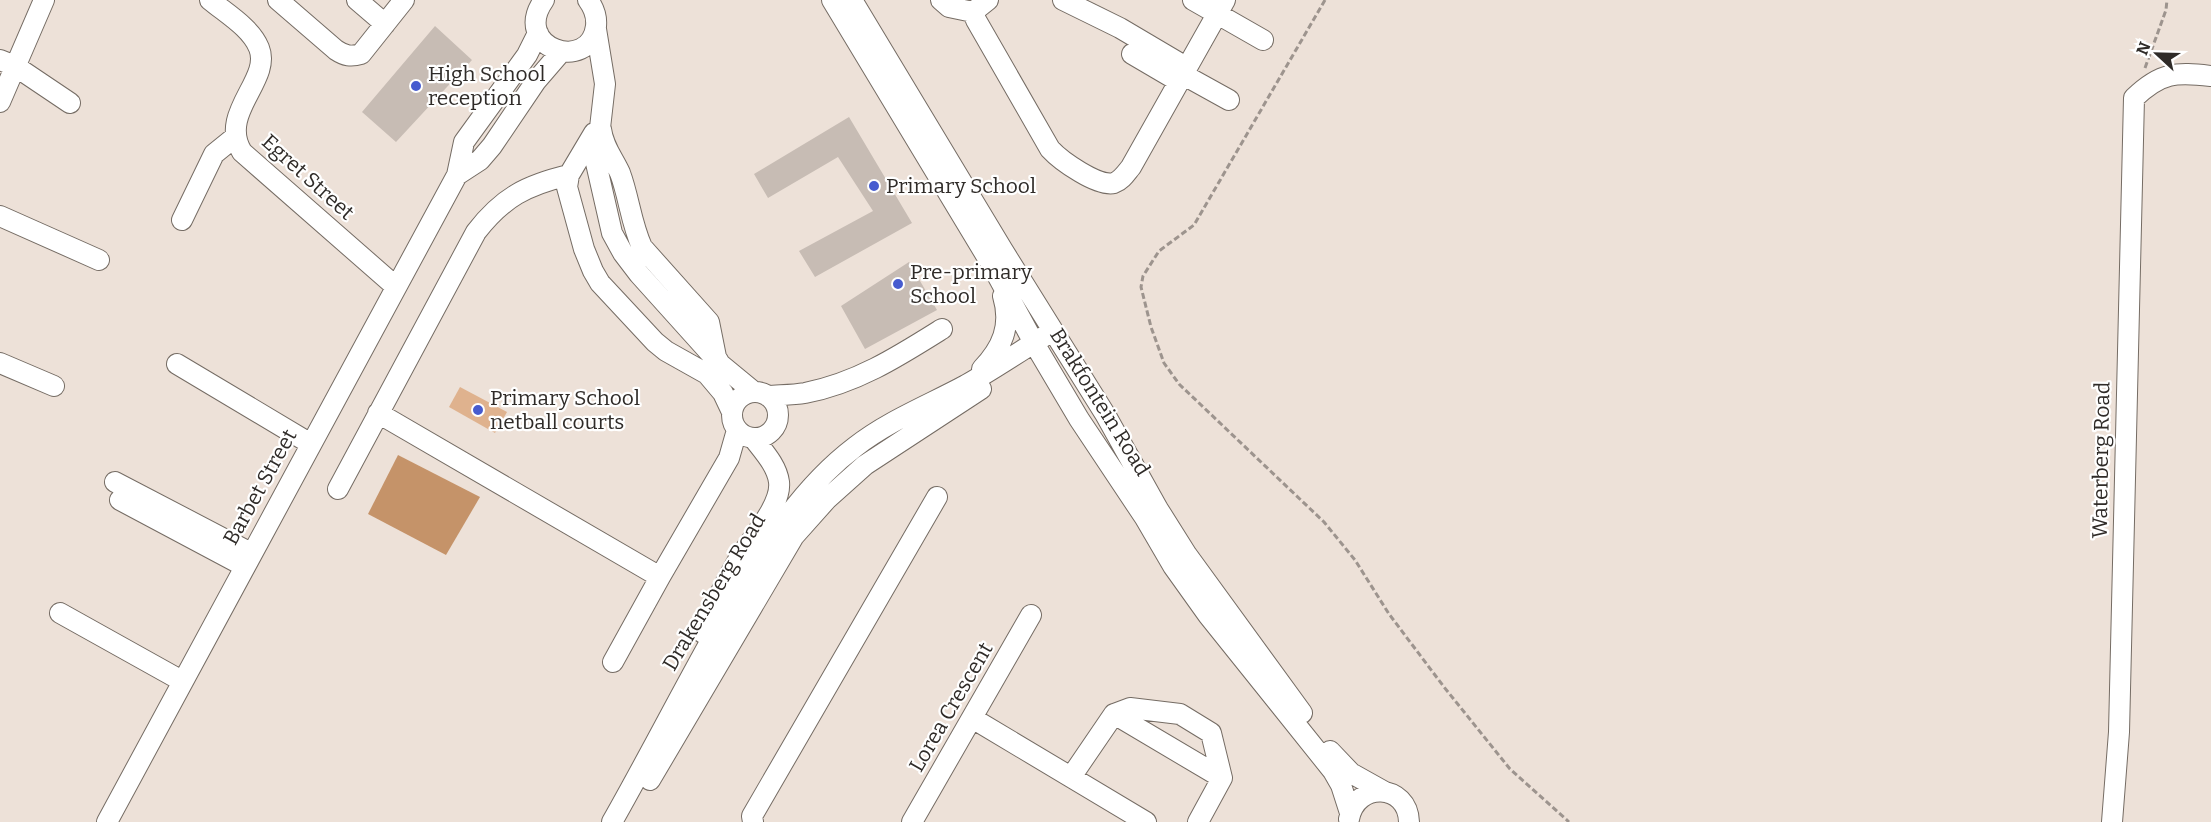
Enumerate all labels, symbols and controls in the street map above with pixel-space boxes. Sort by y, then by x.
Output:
north arrow [2127,24,2187,84]
text: N [2132,39,2155,58]
place label: High School reception [428,61,546,111]
marker: High School reception [409,79,423,93]
street label: Egret Street [256,129,360,226]
place label: Primary School [886,173,1036,199]
marker: Primary School [867,179,881,193]
place label: Pre-primary School [910,259,1033,309]
marker: Pre-primary School [891,277,905,291]
street label: Brakfontein Road [1044,323,1156,481]
street label: Waterberg Road [2087,381,2115,539]
place label: Primary School netball courts [490,385,640,435]
marker: Primary School netball courts [471,403,485,417]
street label: Barbet Street [218,424,303,549]
street label: Drakensberg Road [657,509,771,675]
street label: Lorea Crescent [903,637,999,776]

